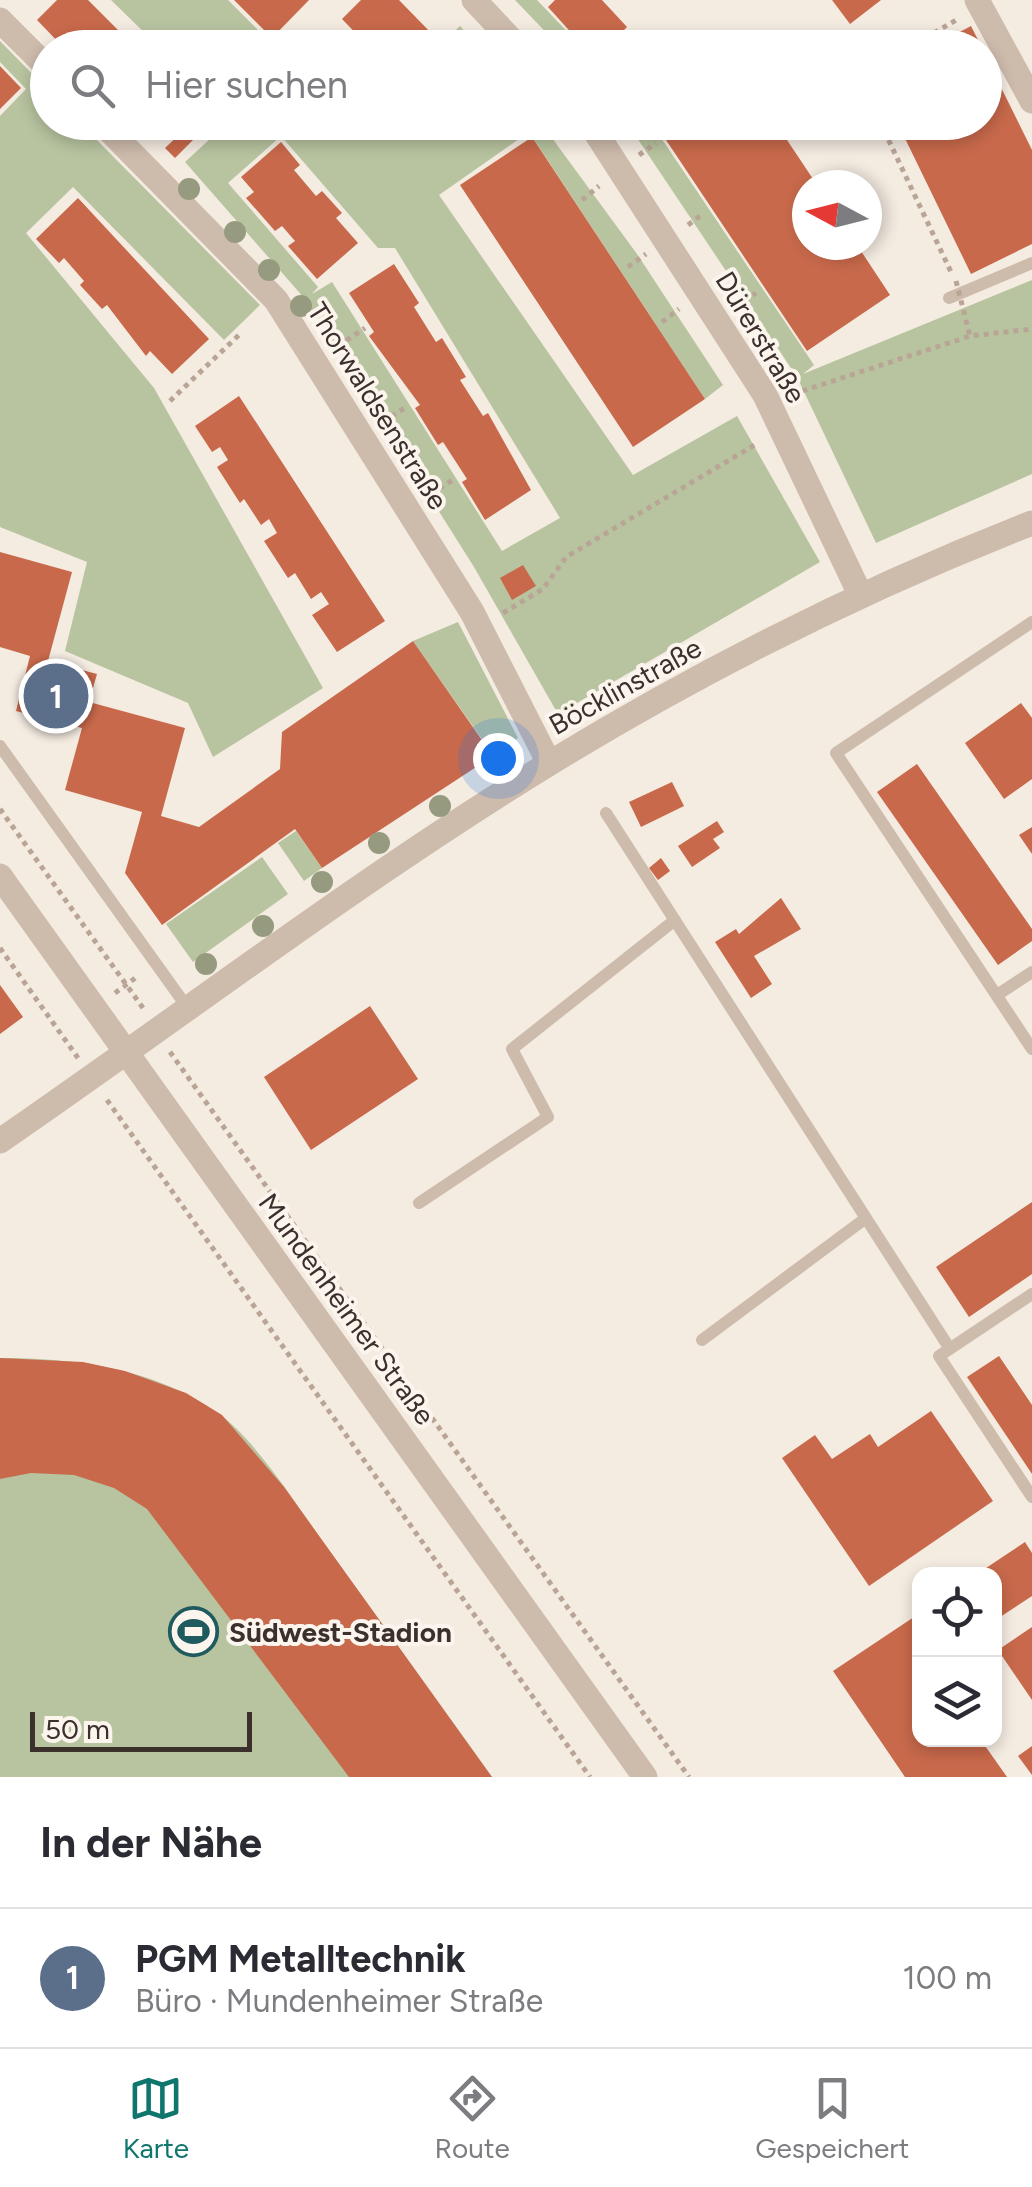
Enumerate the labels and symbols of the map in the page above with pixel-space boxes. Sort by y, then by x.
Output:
north arrow [792,170,882,260]
street label: Dürerstraße [708,265,814,409]
street label: Thorwaldsenstraße [301,296,455,516]
street label: Böcklinstraße [543,630,707,742]
pin: 1 [23,658,88,734]
your location [473,733,524,784]
street label: Mundenheimer Straße [252,1187,442,1431]
sports icon: Südwest-Stadion [168,1606,220,1658]
place label: Südwest-Stadion [229,1615,452,1649]
scale bar [30,1707,252,1752]

